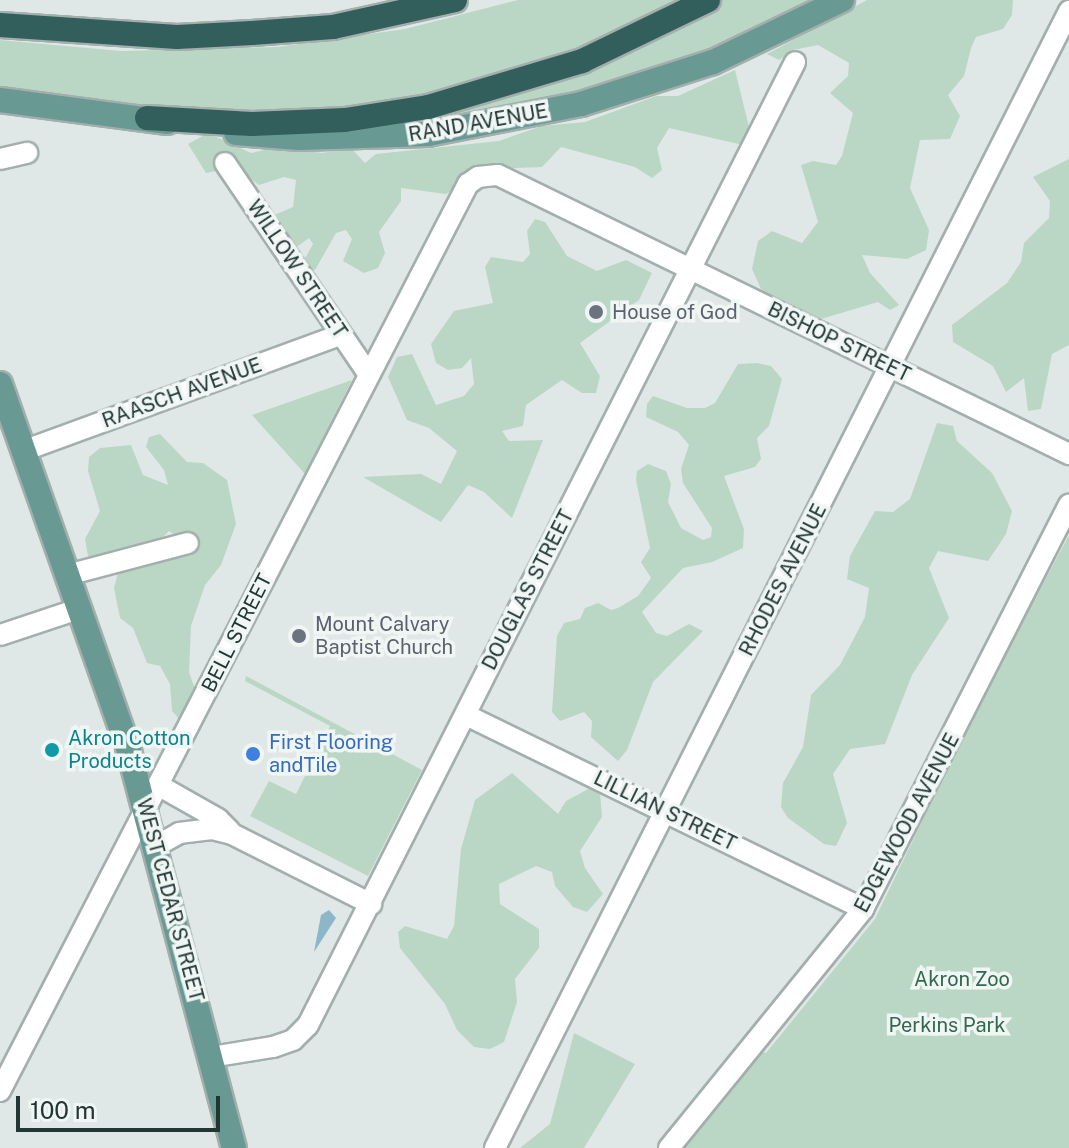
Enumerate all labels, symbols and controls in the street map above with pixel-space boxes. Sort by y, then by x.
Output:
street label: RAND AVENUE [407,99,549,147]
street label: WILLOW STREET [242,195,352,343]
street label: BISHOP STREET [764,297,914,387]
place label: House of God [612,300,738,324]
marker: House of God [587,303,605,321]
street label: RAASCH AVENUE [99,353,265,433]
street label: RHODES AVENUE [734,500,832,660]
street label: DOUGLAS STREET [477,506,579,674]
street label: BELL STREET [197,570,277,696]
place label: Mount Calvary Baptist Church [315,612,453,659]
marker: Mount Calvary Baptist Church [290,627,308,645]
place label: Akron Cotton Products [68,726,191,773]
street label: EDGEWOOD AVENUE [850,729,964,917]
place label: First Flooring andTile [269,730,393,777]
marker: Akron Cotton Products [43,741,61,759]
marker: First Flooring andTile [244,745,262,763]
street label: LILLIAN STREET [590,766,740,856]
street label: WEST CEDAR STREET [131,796,209,1004]
park label: Akron Zoo [914,967,1010,991]
park label: Perkins Park [888,1013,1006,1037]
scale bar [20,1080,224,1130]
text: 100 m [30,1096,96,1124]

